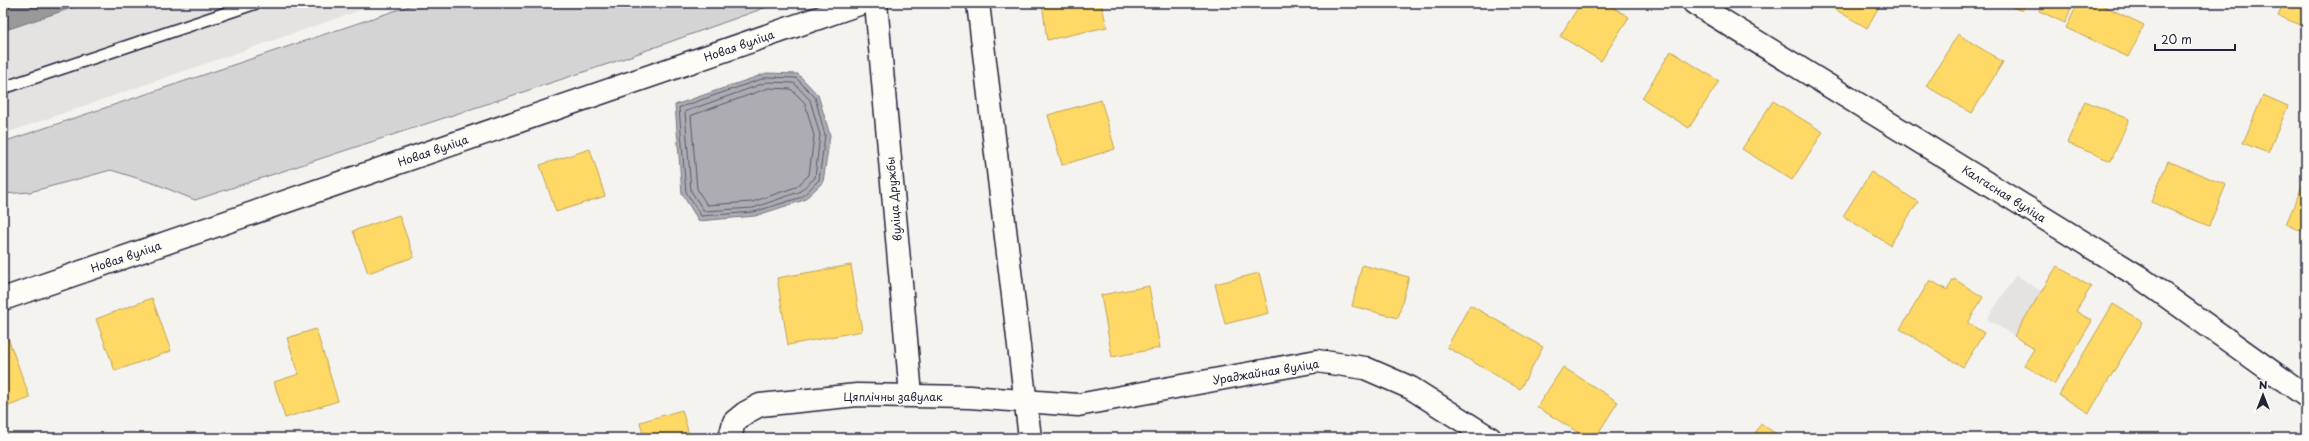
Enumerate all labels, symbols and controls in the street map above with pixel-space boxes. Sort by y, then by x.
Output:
street label: Новая вуліца [701,25,777,66]
scale bar [2155,26,2235,52]
text: 20 m [2161,30,2192,48]
street label: Новая вуліца [395,130,471,171]
street label: вуліца Дружбы [881,156,906,242]
street label: Калгасная вуліца [1959,161,2050,226]
street label: Новая вуліца [88,236,164,277]
street label: Ураджайная вуліца [1211,355,1321,388]
north arrow [2243,375,2283,415]
text: N [2259,376,2268,393]
street label: Цяплічны завулак [843,388,943,405]

